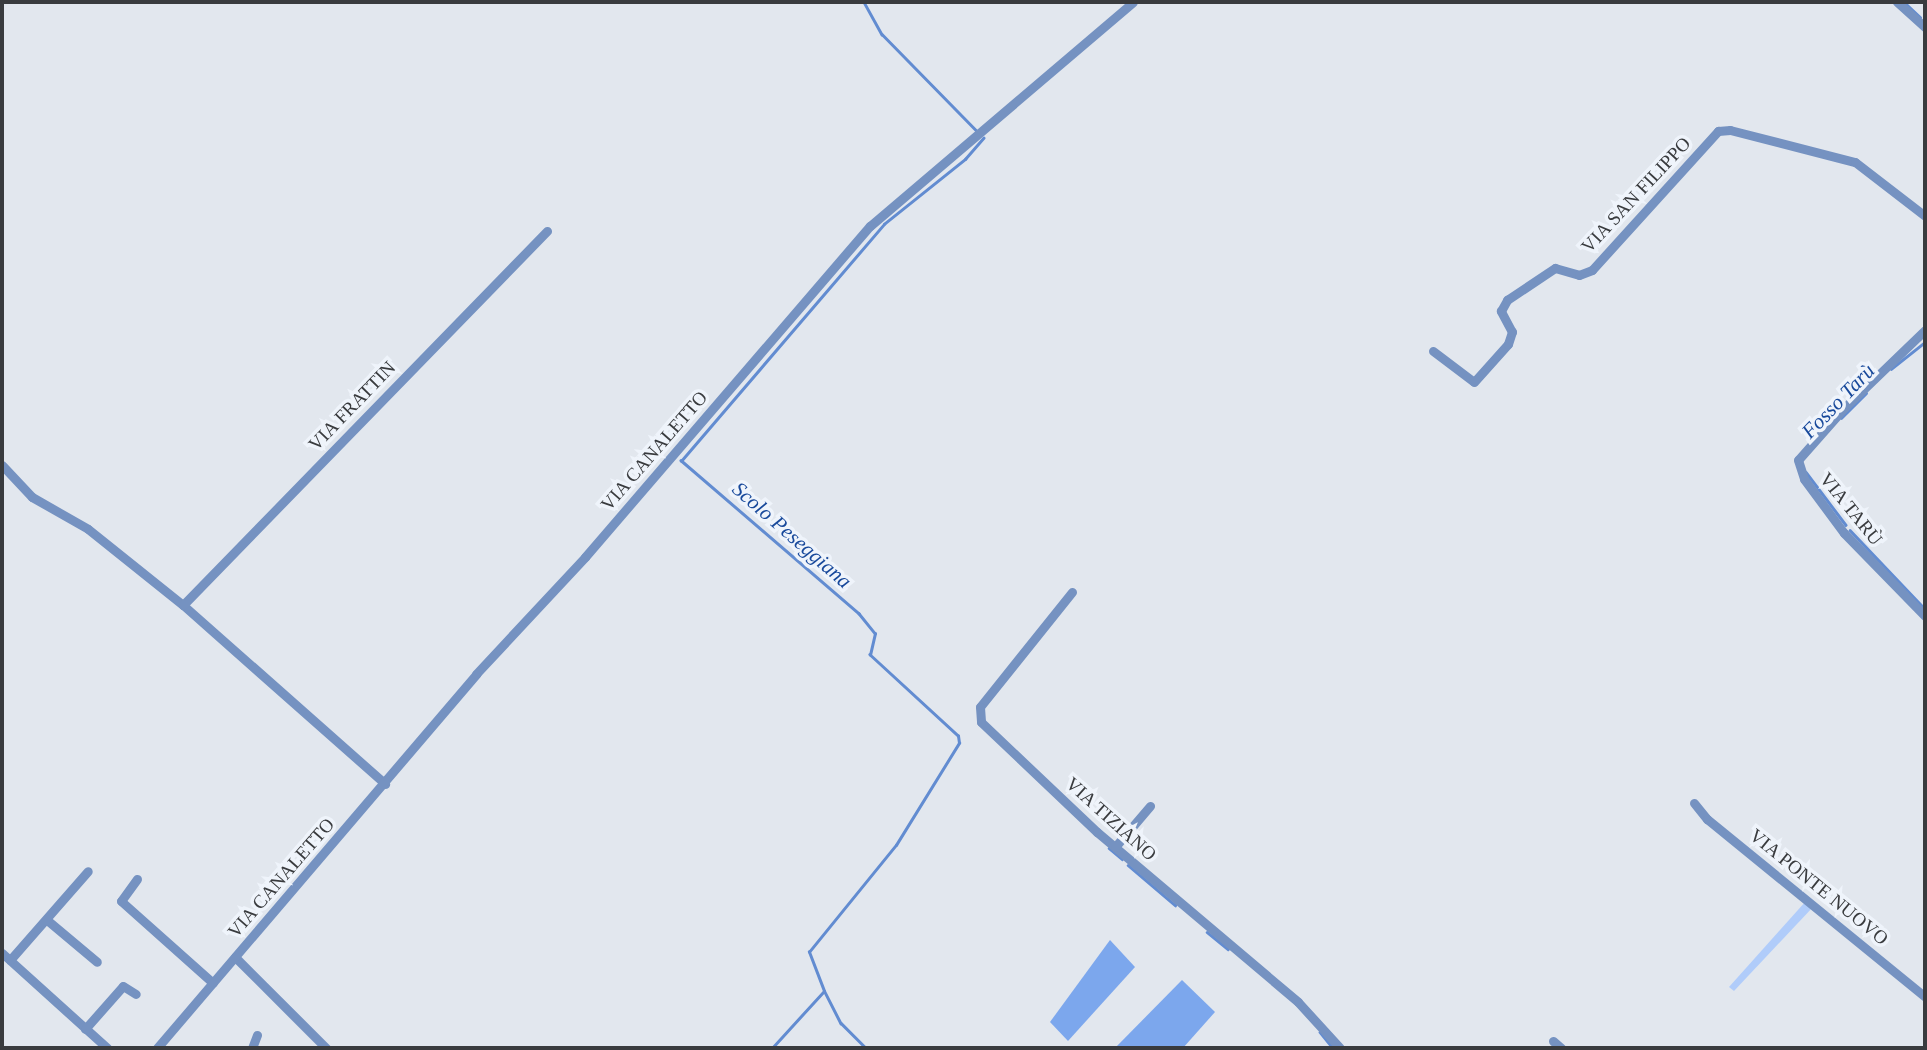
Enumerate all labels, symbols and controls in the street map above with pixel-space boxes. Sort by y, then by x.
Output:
street label: VIA SAN FILIPPO [1576,132,1696,258]
street label: VIA FRATTIN [303,356,401,456]
water label: Fosso Tarù [1796,358,1880,444]
street label: VIA CANALETTO [595,386,713,516]
street label: VIA TARÙ [1814,467,1888,551]
water label: Scolo Peseggiana [727,476,857,594]
street label: VIA TIZIANO [1060,772,1162,866]
street label: VIA CANALETTO [222,813,340,943]
street label: VIA PONTE NUOVO [1745,824,1893,950]

